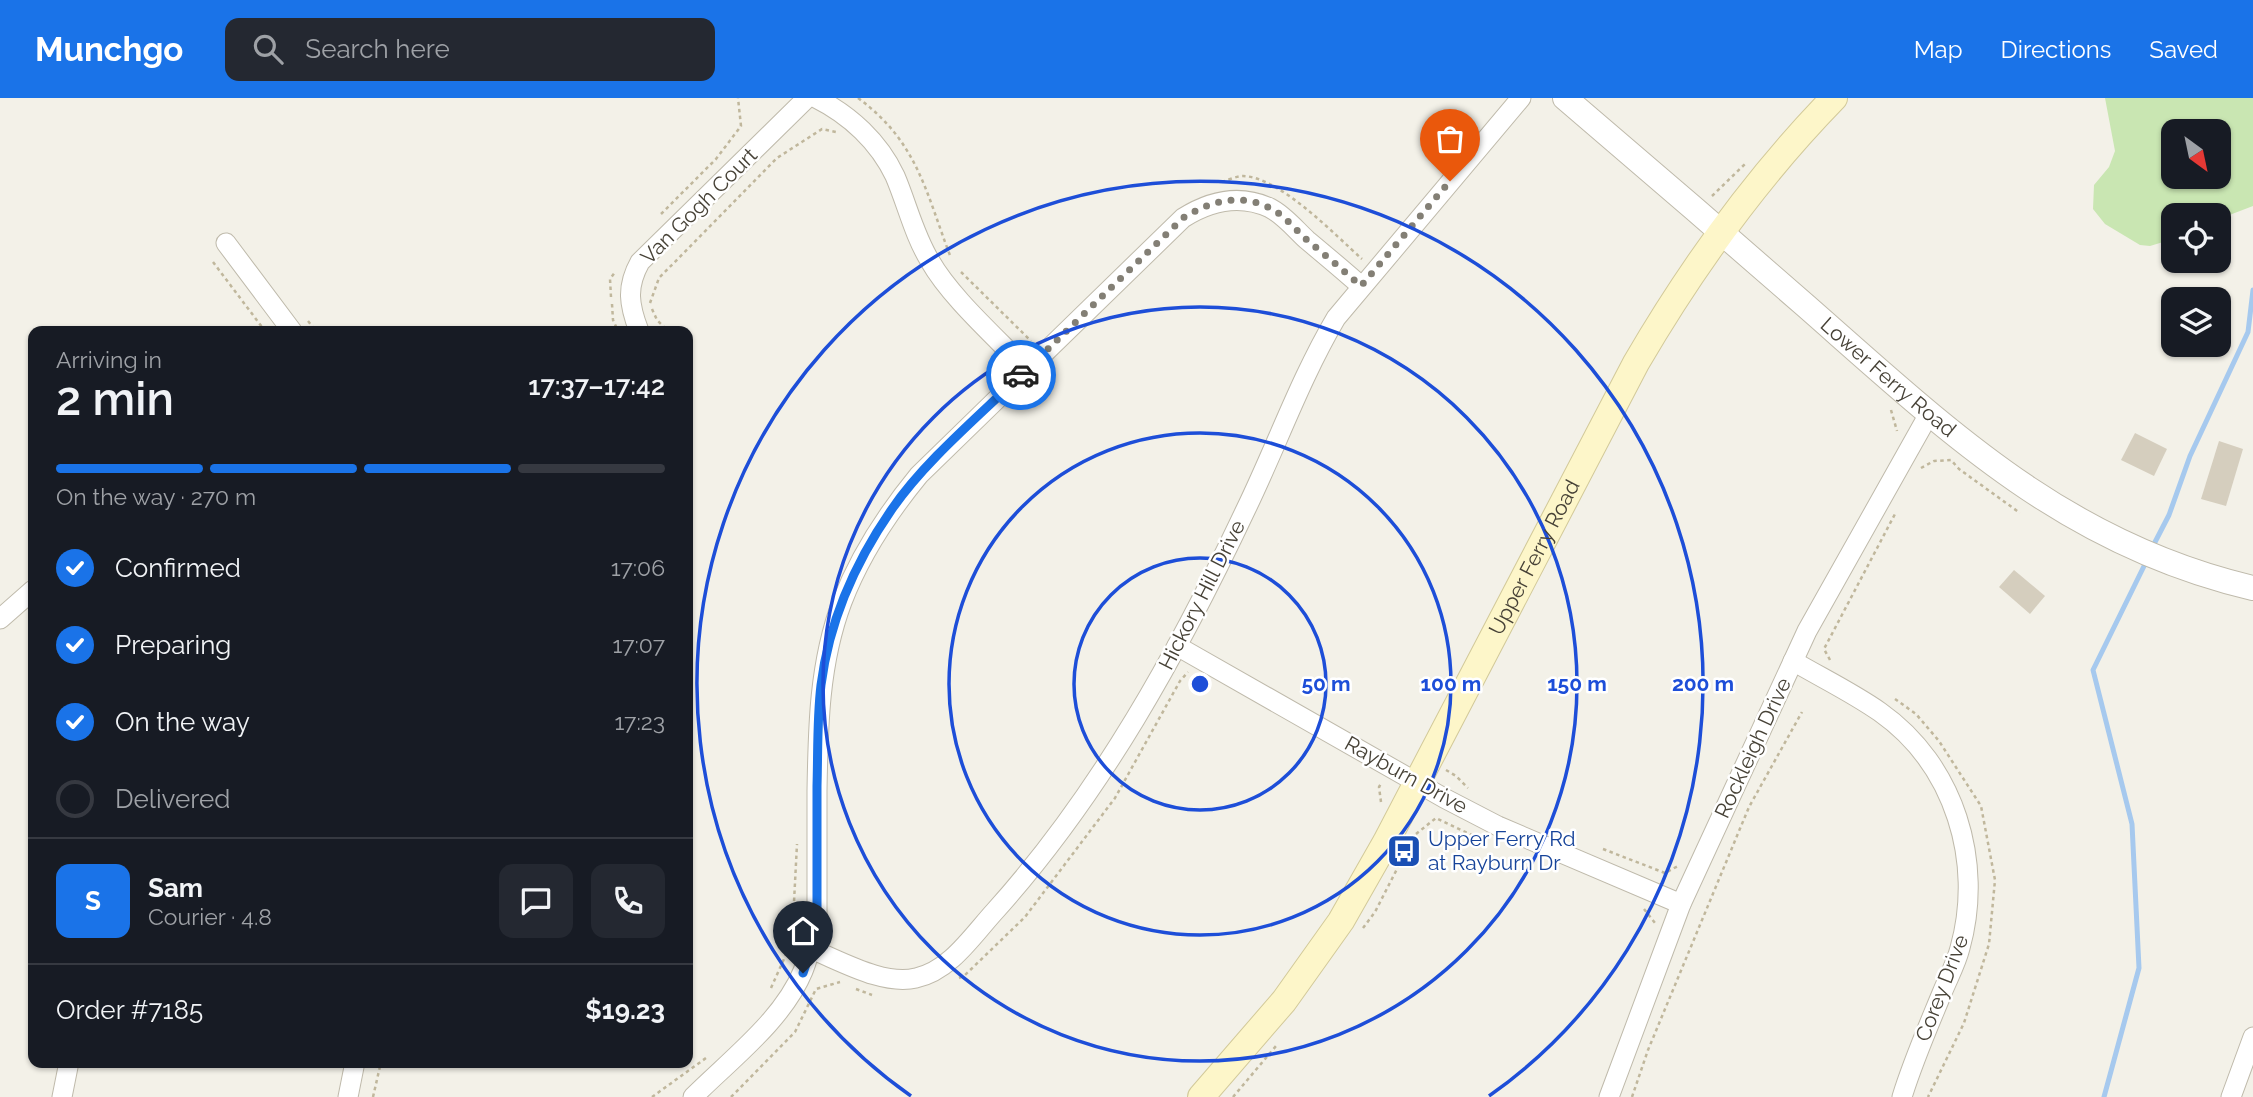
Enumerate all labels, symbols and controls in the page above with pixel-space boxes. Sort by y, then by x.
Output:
search box [225,18,715,81]
text: Munchgo [35,30,183,69]
icon: search [249,30,287,68]
text: Search here [305,34,450,64]
text: Map [1914,35,1963,64]
text: Directions [2001,35,2111,64]
text: Saved [2149,35,2218,64]
pin [1420,109,1480,181]
north arrow [2161,119,2231,189]
map controls [2161,119,2231,357]
icon: bag [1431,120,1469,158]
street label: Van Gogh Court [635,142,762,269]
button: locate [2161,203,2231,273]
button: layers [2161,287,2231,357]
street label: Lower Ferry Road [1816,312,1961,442]
courier [986,340,1056,410]
text: Arriving in [56,346,162,373]
icon: car [1002,356,1040,394]
text: 17:37–17:42 [528,371,665,401]
text: 2 min [56,372,174,426]
street label: Upper Ferry Road [1483,475,1585,639]
text: On the way · 270 m [56,483,256,510]
street label: Hickory Hill Drive [1153,516,1250,674]
icon: check [56,549,94,587]
text: Confirmed [115,553,241,583]
text: 17:06 [611,554,665,581]
icon: check [56,626,94,664]
text: Preparing [115,630,231,660]
text: 17:07 [612,631,665,658]
text: 50 m [1301,671,1351,696]
text: 100 m [1421,671,1481,696]
text: 150 m [1547,671,1607,696]
text: 200 m [1672,671,1734,696]
centre of rings [1188,672,1212,696]
street label: Rockleigh Drive [1709,674,1796,822]
icon: check [56,703,94,741]
text: On the way [115,707,250,737]
text: 17:23 [614,708,665,735]
street label: Rayburn Drive [1340,731,1472,819]
text: Delivered [115,784,230,814]
place label: Upper Ferry Rd at Rayburn Dr [1428,826,1576,875]
bus stop icon: Upper Ferry Rd at Rayburn Dr [1385,832,1423,870]
button: chat [499,864,573,938]
button: phone [591,864,665,938]
text: Sam [148,873,203,903]
text: S [85,886,101,916]
pin [773,901,833,973]
text: Courier · 4.8 [148,903,272,930]
icon: home [784,912,822,950]
street label: Corey Drive [1910,931,1973,1045]
text: Order #7185 [56,995,203,1025]
text: $19.23 [585,995,665,1025]

